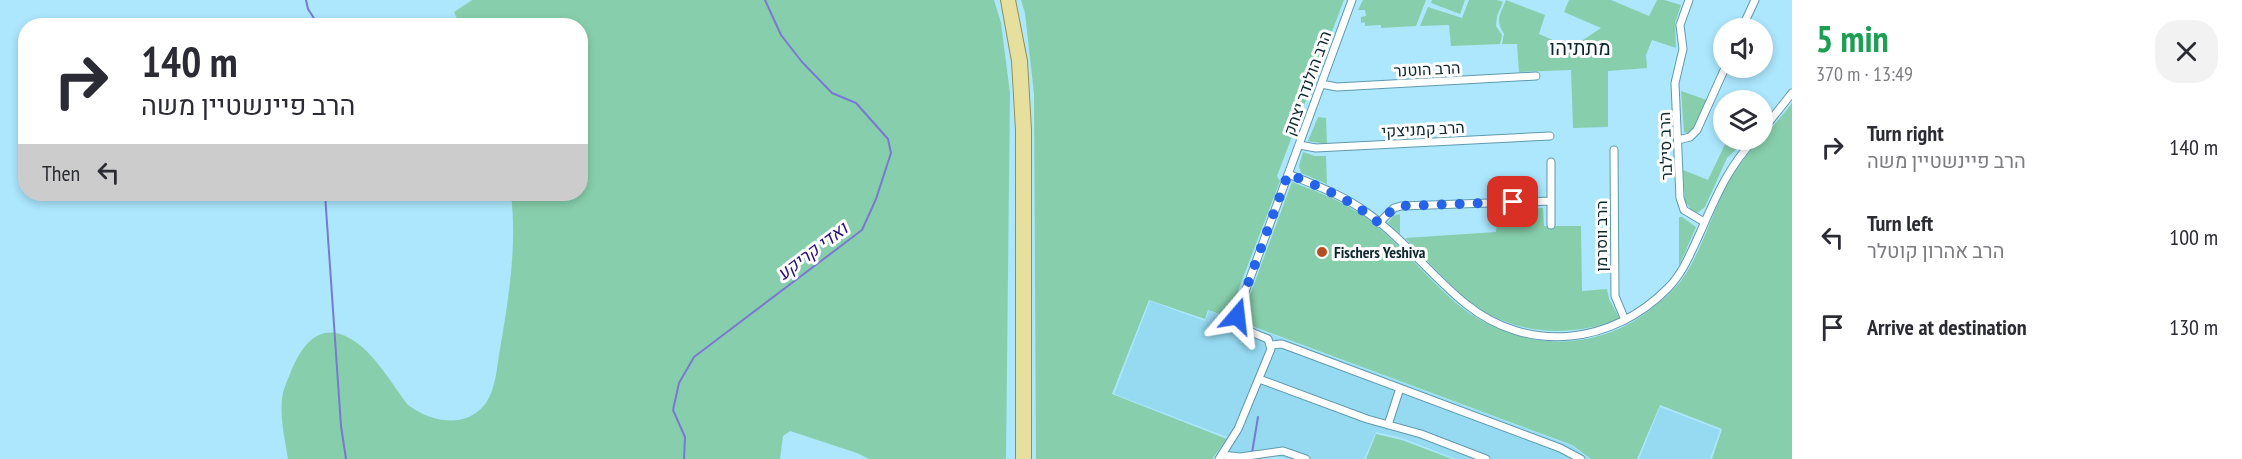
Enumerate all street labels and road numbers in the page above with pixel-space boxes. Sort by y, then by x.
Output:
street label: הרב הולנדר יצחק [1279,28,1335,138]
street label: הרב הוטנר [1393,57,1461,81]
street label: הרב סילבר [1654,111,1676,181]
street label: הרב קמניצקי [1381,117,1465,141]
street label: הרב ווסרמן [1591,200,1611,272]

